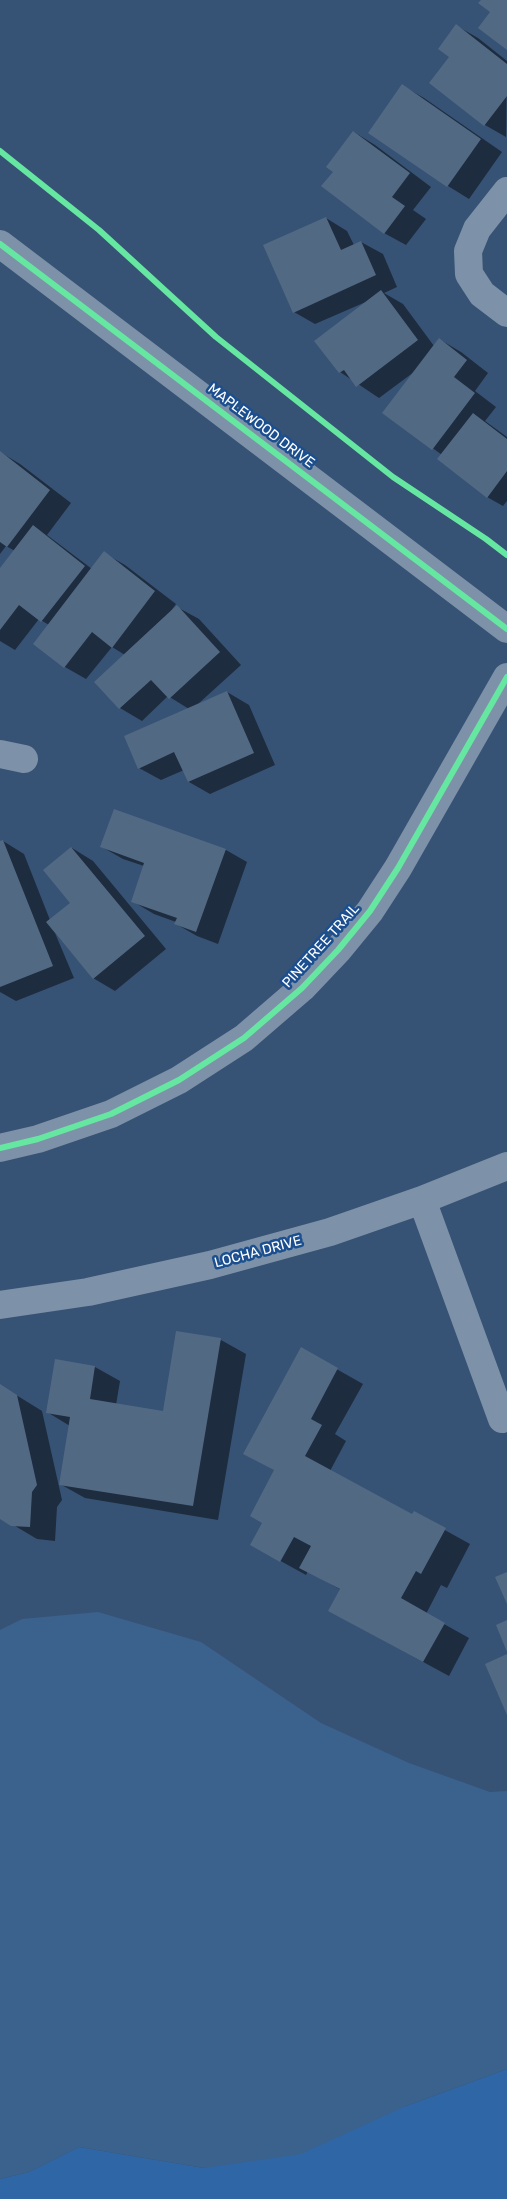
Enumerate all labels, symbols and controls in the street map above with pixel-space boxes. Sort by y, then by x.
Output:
street label: MAPLEWOOD DRIVE [204,380,318,472]
street label: PINETREE TRAIL [279,901,363,991]
street label: LOCHA DRIVE [213,1232,303,1272]

